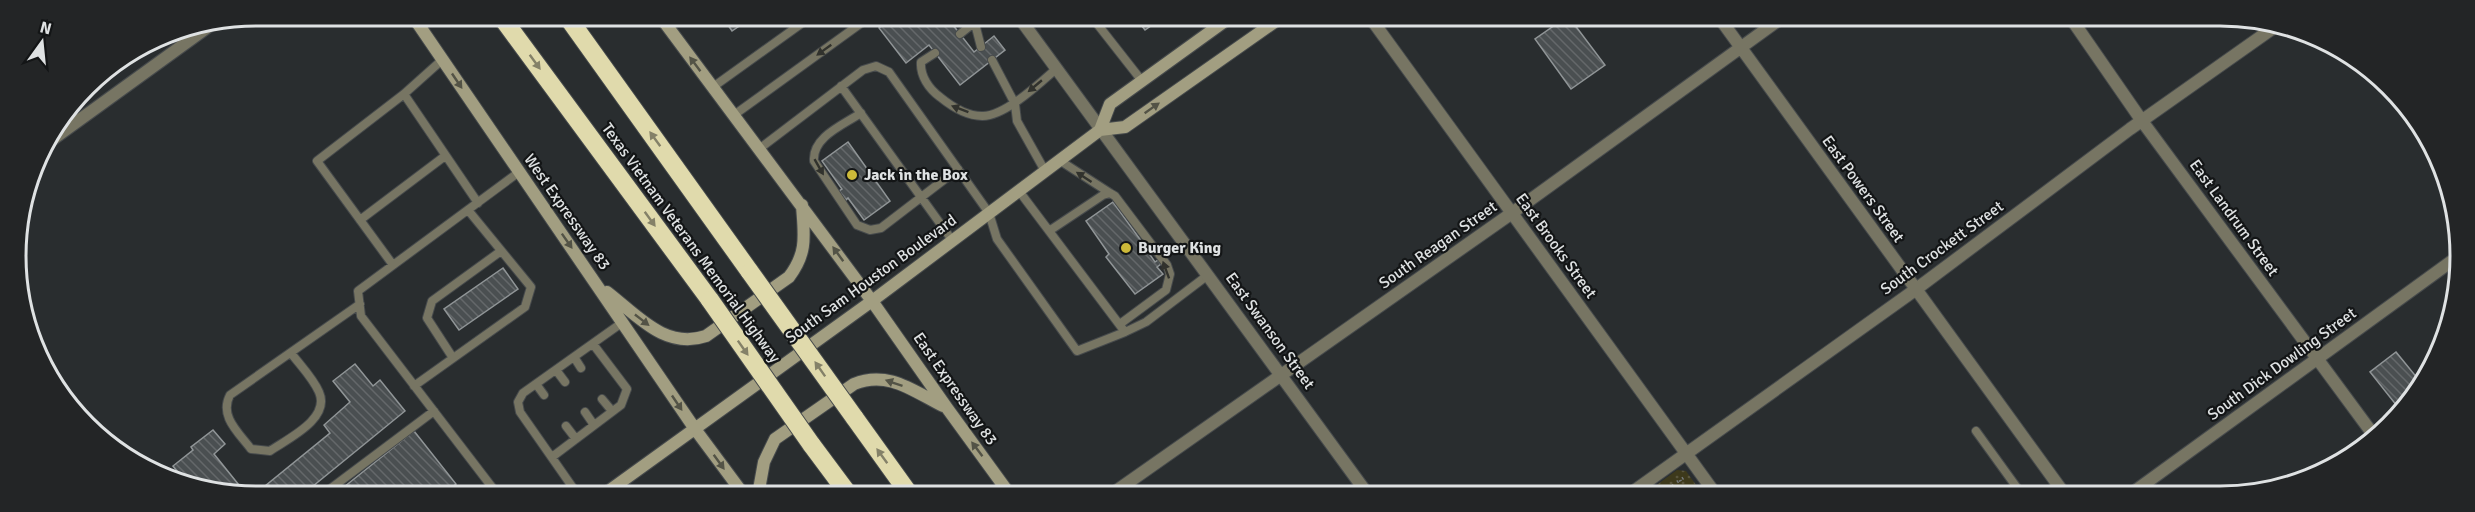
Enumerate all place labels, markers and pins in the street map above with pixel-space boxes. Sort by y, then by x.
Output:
place label: Jack in the Box [864,165,968,185]
marker: Jack in the Box [845,168,859,182]
place label: Burger King [1138,238,1222,258]
marker: Burger King [1119,241,1133,255]

